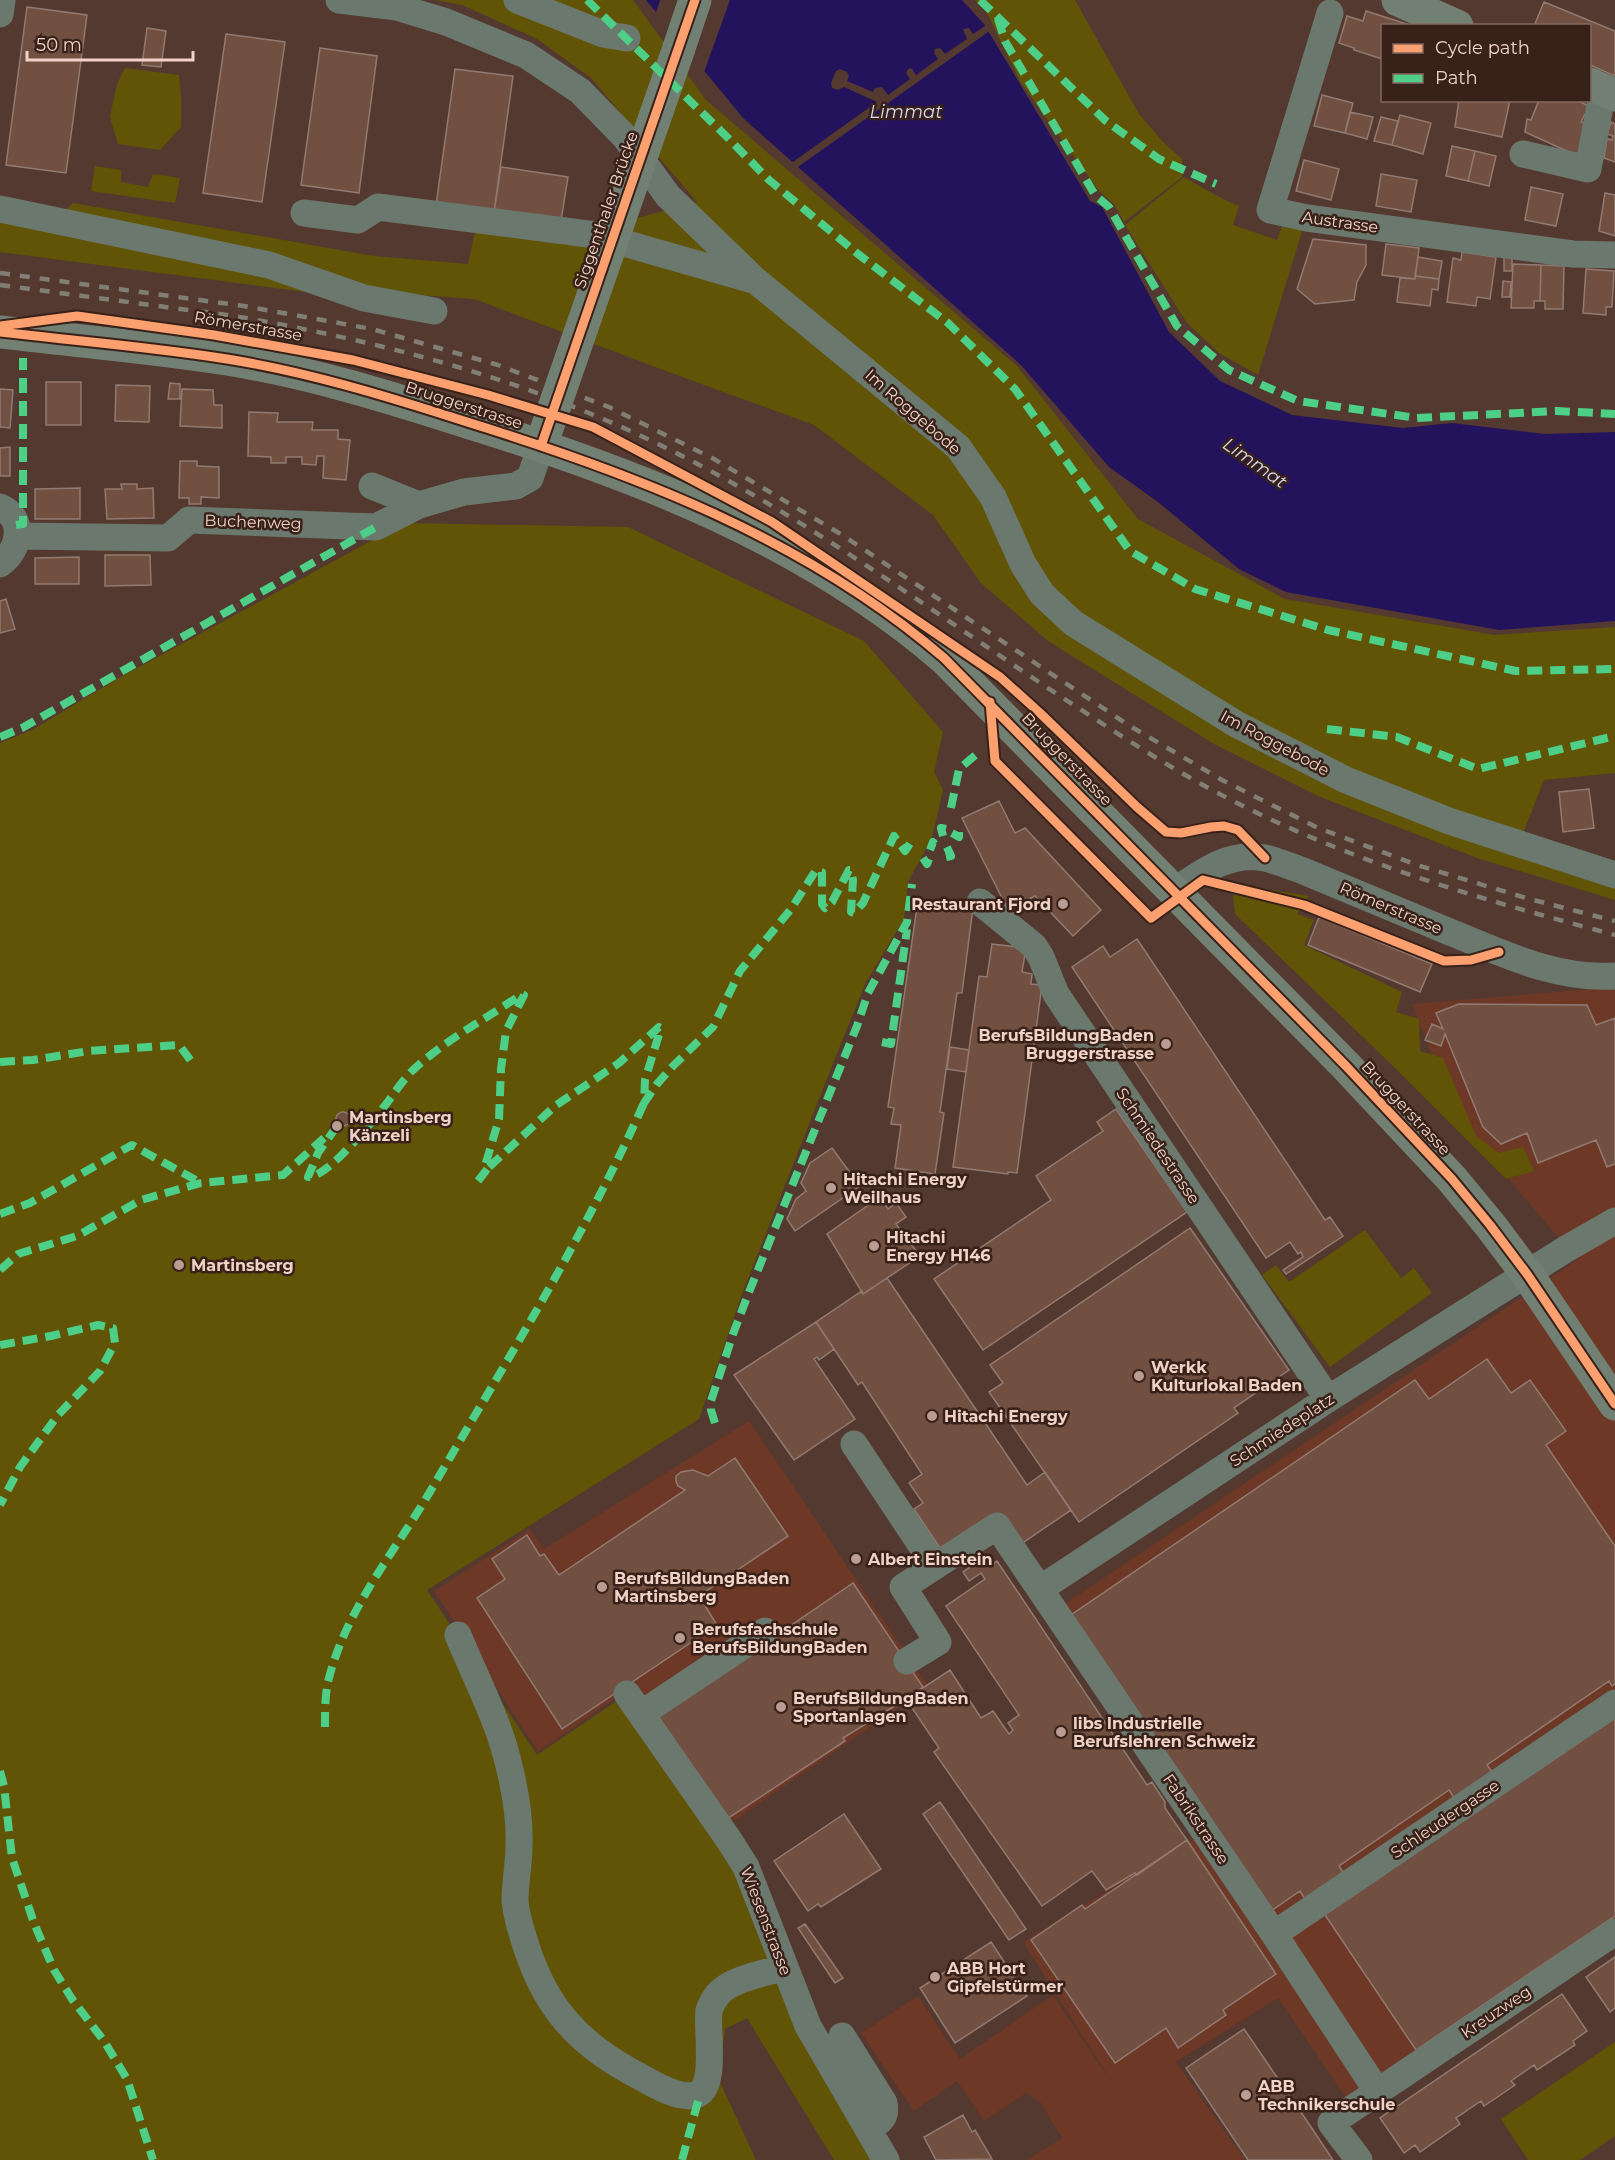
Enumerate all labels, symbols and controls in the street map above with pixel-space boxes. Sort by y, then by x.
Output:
scale bar [27,24,194,62]
legend [1381,24,1591,102]
text: 50 m [36,34,82,56]
text: Cycle path [1435,37,1530,59]
text: Path [1435,67,1478,89]
water label: Limmat [869,101,943,123]
street label: Siggenthaler Brücke [570,129,642,291]
street label: Austrasse [1301,207,1379,237]
street label: Römerstrasse [192,307,304,345]
street label: Im Roggebode [861,365,965,459]
street label: Bruggerstrasse [403,377,525,433]
water label: Limmat [1219,433,1292,493]
street label: Buchenweg [204,511,302,533]
street label: Im Roggebode [1217,706,1333,780]
street label: Bruggerstrasse [1018,709,1116,809]
street label: Römerstrasse [1337,878,1445,938]
place label: Restaurant Fjord [911,895,1051,914]
marker: Restaurant Fjord [1056,897,1070,911]
place label: BerufsBildungBaden Bruggerstrasse [978,1026,1154,1063]
marker: BerufsBildungBaden Bruggerstrasse [1159,1037,1173,1051]
street label: Bruggerstrasse [1357,1057,1455,1159]
street label: Schmiedestrasse [1112,1084,1204,1208]
place label: Martinsberg Känzeli [349,1108,452,1145]
marker: Martinsberg Känzeli [330,1119,344,1133]
place label: Hitachi Energy Weilhaus [843,1170,967,1207]
marker: Hitachi Energy Weilhaus [824,1181,838,1195]
place label: Hitachi Energy H146 [886,1228,990,1265]
marker: Hitachi Energy H146 [867,1239,881,1253]
place label: Martinsberg [191,1256,294,1275]
marker: Martinsberg [172,1258,186,1272]
place label: Werkk Kulturlokal Baden [1151,1358,1302,1395]
marker: Werkk Kulturlokal Baden [1132,1369,1146,1383]
street label: Schmiedeplatz [1226,1389,1338,1471]
place label: Hitachi Energy [944,1407,1068,1426]
marker: Hitachi Energy [925,1409,939,1423]
place label: Albert Einstein [867,1550,993,1569]
marker: Albert Einstein [849,1552,863,1566]
place label: BerufsBildungBaden Martinsberg [614,1569,790,1606]
marker: BerufsBildungBaden Martinsberg [595,1580,609,1594]
place label: Berufsfachschule BerufsBildungBaden [692,1620,868,1657]
marker: Berufsfachschule BerufsBildungBaden [673,1631,687,1645]
place label: BerufsBildungBaden Sportanlagen [793,1689,969,1726]
marker: BerufsBildungBaden Sportanlagen [774,1700,788,1714]
place label: libs Industrielle Berufslehren Schweiz [1073,1714,1255,1751]
marker: libs Industrielle Berufslehren Schweiz [1054,1725,1068,1739]
street label: Fabrikstrasse [1159,1770,1233,1868]
street label: Schleudergasse [1387,1776,1503,1862]
street label: Wiesenstrasse [737,1864,795,1978]
place label: ABB Hort Gipfelstürmer [946,1959,1063,1996]
marker: ABB Hort Gipfelstürmer [928,1970,942,1984]
street label: Kreuzweg [1457,1982,1535,2042]
place label: ABB Technikerschule [1257,2077,1395,2114]
marker: ABB Technikerschule [1239,2088,1253,2102]

